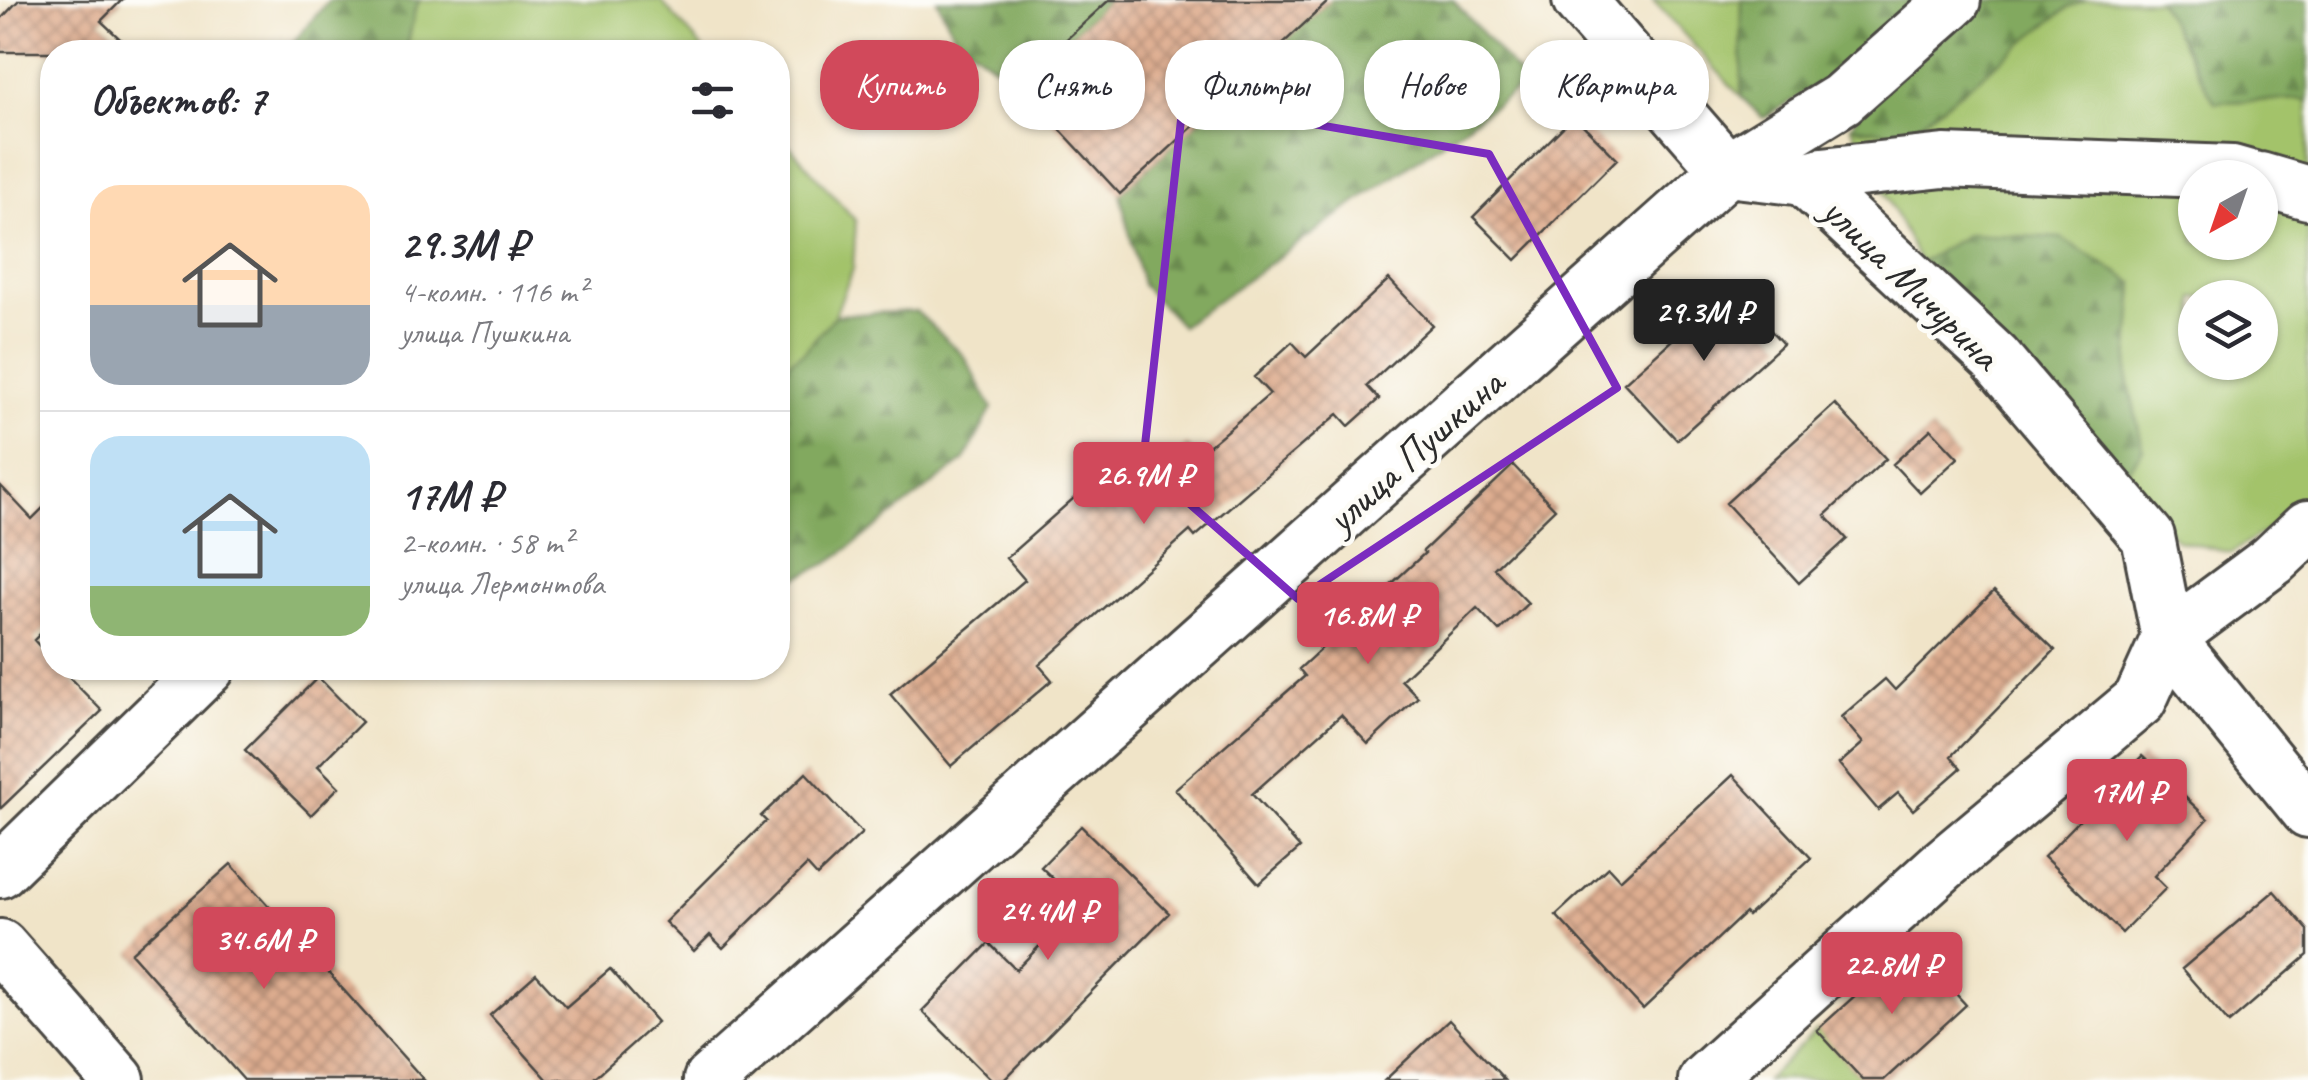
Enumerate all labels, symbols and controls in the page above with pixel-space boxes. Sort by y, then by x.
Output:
chip: Купить [820,40,979,130]
chip: Снять [999,40,1145,130]
chip: Фильтры [1165,40,1344,130]
chip: Новое [1364,40,1500,130]
chip: Квартира [1520,40,1709,130]
icon: filters [685,73,740,128]
text: Объектов: 7 [90,74,265,127]
north arrow [2178,160,2278,260]
map controls [2178,160,2278,380]
street label: улица Мичурина [1808,183,2013,383]
text: 29.3M ₽ [400,218,527,271]
icon: home [170,225,290,345]
text: 4-комн. · 116 m² [400,271,587,312]
pin: 29.3M ₽ [1612,279,1796,364]
button: layers [2178,280,2278,380]
text: 29.3M ₽ [1656,291,1752,332]
text: улица Пушкина [400,312,569,353]
street label: улица Пушкина [1313,355,1518,547]
pin: 26.9M ₽ [1052,442,1236,527]
text: 26.9M ₽ [1095,454,1193,495]
text: 17M ₽ [400,469,500,522]
icon: home [170,476,290,596]
text: 2-комн. · 58 m² [400,522,572,563]
text: улица Лермонтова [400,563,604,604]
pin: 16.8M ₽ [1276,582,1460,667]
text: 16.8M ₽ [1319,594,1417,635]
pin: 17M ₽ [2057,759,2197,844]
text: 17M ₽ [2089,771,2165,812]
pin: 24.4M ₽ [956,878,1140,963]
text: 24.4M ₽ [999,890,1097,931]
pin: 34.6M ₽ [172,907,356,992]
text: 34.6M ₽ [215,919,313,960]
pin: 22.8M ₽ [1800,932,1984,1017]
text: 22.8M ₽ [1843,944,1941,985]

